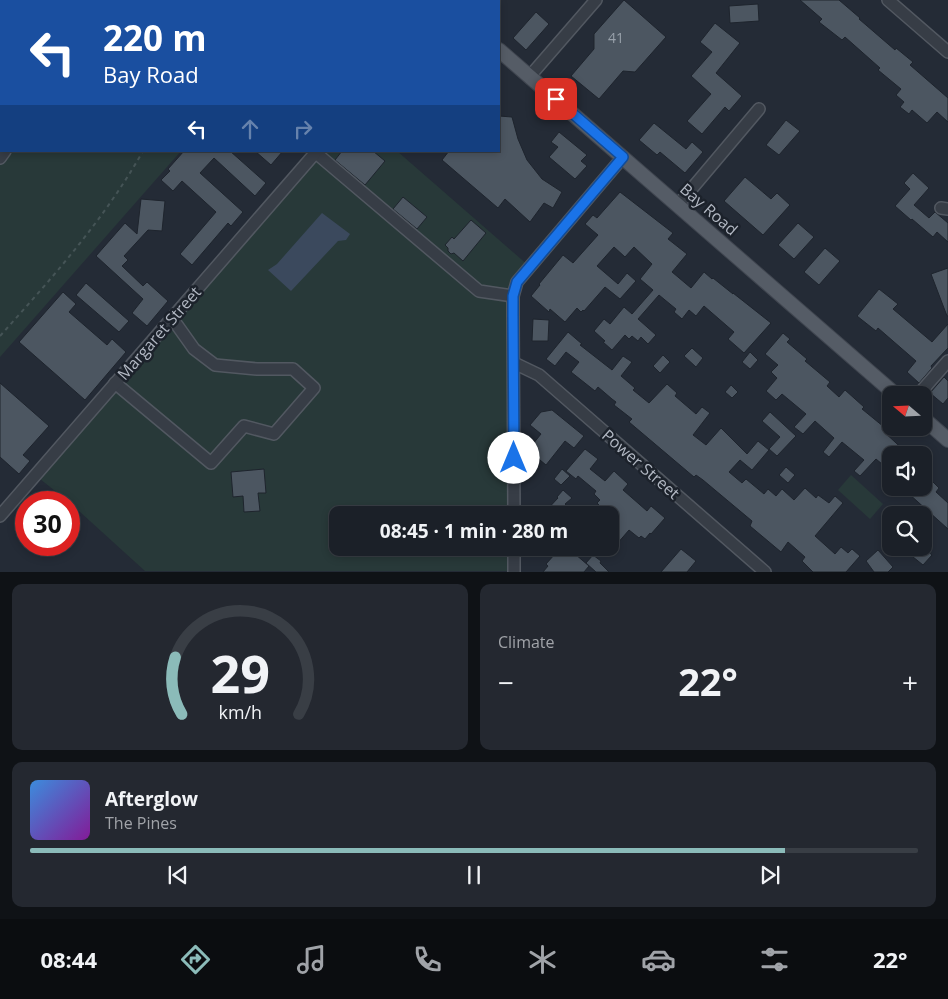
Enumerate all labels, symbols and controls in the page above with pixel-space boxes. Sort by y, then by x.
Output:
text: 220 m [103,14,207,61]
icon: left [20,20,85,85]
house number: 41 [608,28,624,47]
text: Bay Road [103,59,199,89]
pin [535,78,577,120]
icon: arrive [542,85,570,113]
icon: left [183,115,211,143]
icon: ahead [236,115,264,143]
icon: right [289,115,317,143]
street label: Bay Road [676,178,742,240]
street label: Margaret Street [112,281,206,385]
north arrow [882,386,932,436]
map controls [882,386,932,556]
street label: Power Street [598,424,685,504]
position arrow [487,431,539,483]
button: sound [882,446,932,496]
speed limit sign: 30 [15,491,80,556]
button: search [882,506,932,556]
text: 08:45 · 1 min · 280 m [380,518,568,544]
text: Climate [498,631,555,653]
text: 29 [210,637,270,708]
text: 22° [678,655,738,707]
text: − [498,663,514,701]
text: + [902,663,918,701]
text: km/h [218,700,262,724]
text: Afterglow [105,786,198,812]
text: The Pines [105,812,177,834]
icon: previous [164,861,192,889]
icon: pause [460,861,488,889]
icon: next [756,861,784,889]
icon: directions [178,942,213,977]
icon: music [294,942,329,977]
icon: phone [410,942,445,977]
icon: climate [525,942,560,977]
icon: car [641,942,676,977]
icon: filters [757,942,792,977]
text: 08:44 [40,944,97,974]
text: 22° [873,944,908,974]

